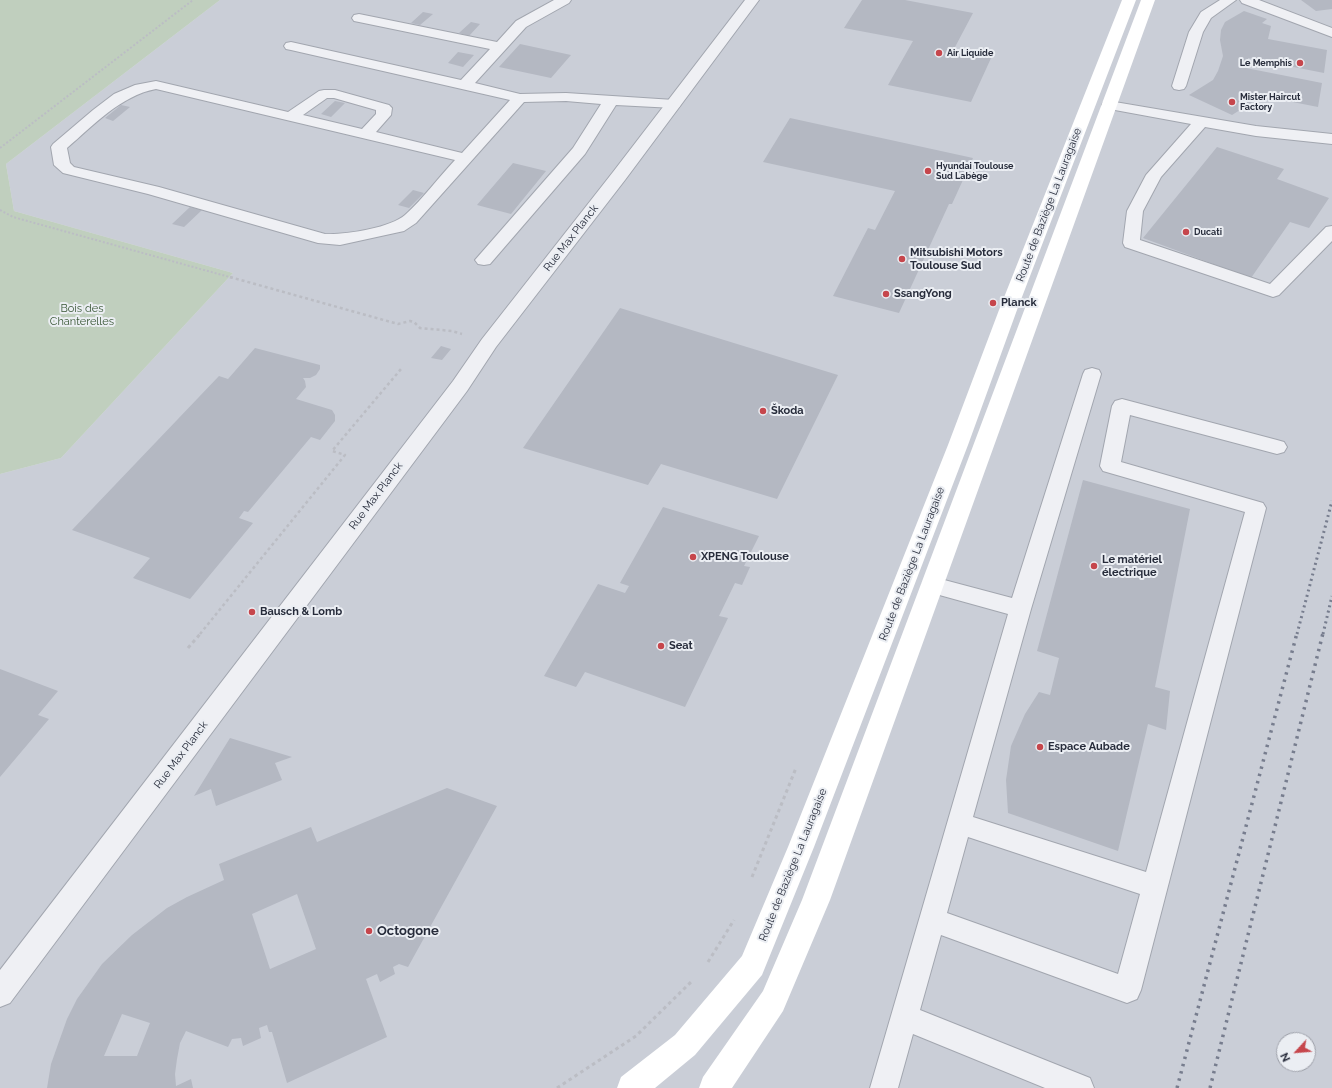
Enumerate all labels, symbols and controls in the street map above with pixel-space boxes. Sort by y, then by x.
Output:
marker: Air Liquide [934,48,944,58]
place label: Air Liquide [947,48,993,58]
place label: Le Memphis [1240,58,1292,68]
marker: Le Memphis [1295,58,1305,68]
place label: Mister Haircut Factory [1240,92,1301,113]
marker: Mister Haircut Factory [1227,97,1237,107]
street label: Route de Baziège La Lauragaise [1014,126,1084,284]
place label: Hyundai Toulouse Sud Labège [936,161,1013,182]
marker: Hyundai Toulouse Sud Labège [923,166,933,176]
street label: Rue Max Planck [541,202,601,274]
marker: Ducati [1181,227,1191,237]
place label: Ducati [1194,227,1222,237]
place label: Mitsubishi Motors Toulouse Sud [910,246,1003,272]
marker: Mitsubishi Motors Toulouse Sud [897,254,907,264]
place label: SsangYong [894,287,952,301]
marker: SsangYong [881,289,891,299]
place label: Planck [1001,296,1037,310]
marker: Planck [988,298,998,308]
park label: Bois des Chanterelles [50,302,114,328]
place label: Škoda [771,404,804,418]
marker: Škoda [758,406,768,416]
street label: Rue Max Planck [346,460,406,532]
street label: Route de Baziège La Lauragaise [877,485,947,643]
place label: XPENG Toulouse [701,550,789,564]
marker: XPENG Toulouse [688,552,698,562]
place label: Le matériel électrique [1102,553,1162,579]
marker: Le matériel électrique [1089,561,1099,571]
place label: Bausch & Lomb [260,605,342,619]
marker: Bausch & Lomb [247,607,257,617]
place label: Seat [669,639,693,653]
marker: Seat [656,641,666,651]
street label: Rue Max Planck [151,719,211,791]
place label: Espace Aubade [1048,740,1130,754]
marker: Espace Aubade [1035,742,1045,752]
street label: Route de Baziège La Lauragaise [756,787,830,943]
place label: Octogone [377,923,439,939]
marker: Octogone [364,926,374,936]
north arrow [1276,1032,1316,1072]
text: N [1278,1050,1293,1064]

